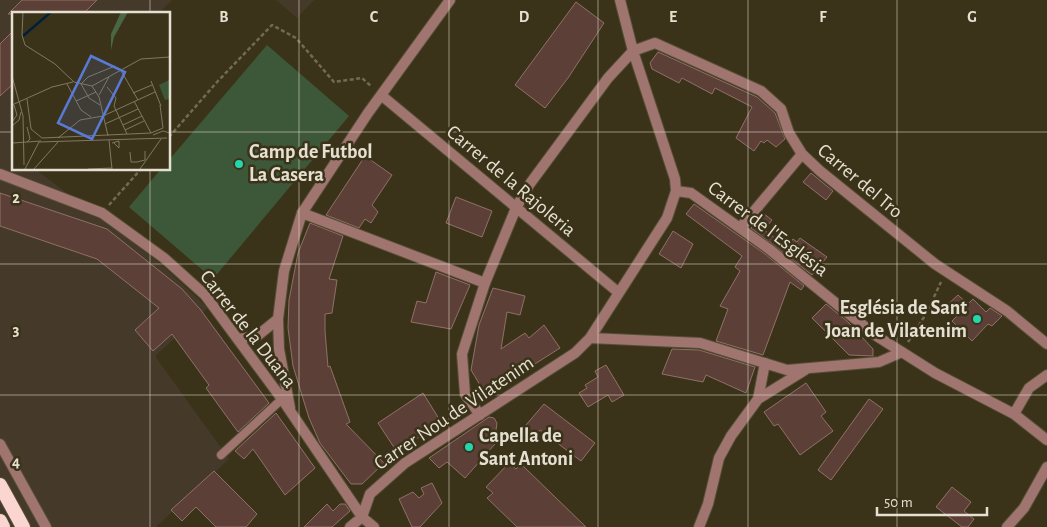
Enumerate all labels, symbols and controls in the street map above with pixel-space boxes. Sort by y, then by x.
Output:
text: B [219,9,229,25]
text: C [370,9,379,25]
text: D [519,9,530,25]
text: E [669,9,677,25]
text: F [819,9,827,25]
text: G [967,9,977,25]
inset map [12,12,170,170]
street label: Carrer de la Rajoleria [443,121,579,241]
street label: Carrer del Tro [814,140,906,222]
place label: Camp de Futbol La Casera [249,142,373,185]
marker: Camp de Futbol La Casera [233,158,245,170]
street label: Carrer de l'Església [704,177,832,281]
text: 2 [12,190,20,206]
street label: Carrer de la Duana [196,266,300,392]
place label: Església de Sant Joan de Vilatenim [825,298,967,341]
marker: Església de Sant Joan de Vilatenim [971,313,983,325]
text: 3 [13,322,20,338]
street label: Carrer Nou de Vilatenim [371,352,537,474]
place label: Capella de Sant Antoni [479,426,573,469]
marker: Capella de Sant Antoni [463,441,475,453]
text: 4 [12,454,20,470]
scale bar [877,484,987,516]
text: 50 m [884,495,913,510]

